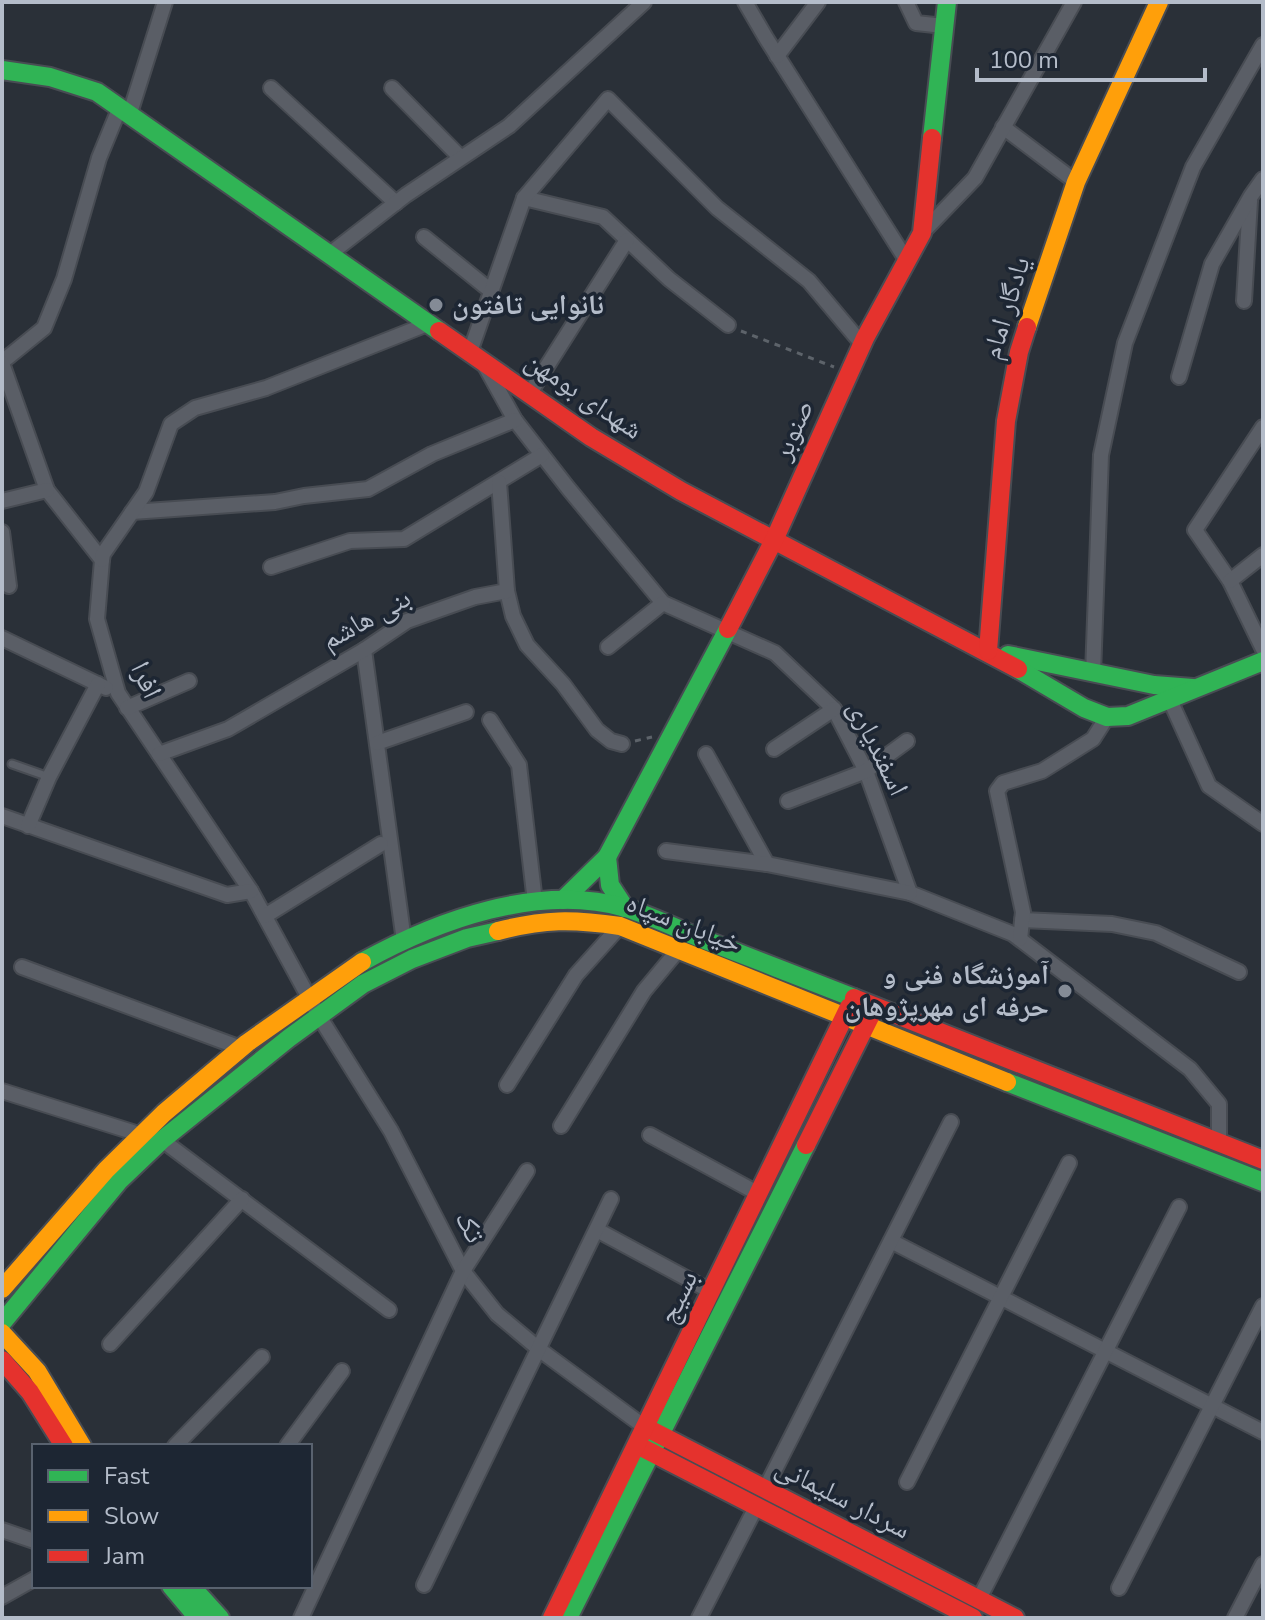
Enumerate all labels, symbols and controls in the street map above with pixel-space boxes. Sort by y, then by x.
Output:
scale bar [977,32,1205,82]
text: 100 m [989,44,1059,76]
street label: یادگار امام [972,252,1040,364]
place label: نانوایی تافتون [452,286,604,324]
marker: نانوایی تافتون [427,296,445,314]
street label: شهدای بومهن [518,342,650,448]
street label: صنوبر [763,394,823,467]
street label: بنی هاشم [314,579,418,659]
street label: افرا [121,655,171,705]
street label: اسفندیاری [839,694,917,802]
street label: خیابان سپاه [621,884,747,962]
place label: آموزشگاه فنی و حرفه ای مهرپژوهان [844,956,1049,1026]
marker: آموزشگاه فنی و حرفه ای مهرپژوهان [1056,982,1074,1000]
street label: تک [446,1204,494,1250]
street label: بسیج [649,1264,707,1330]
legend [32,1444,312,1588]
street label: سردار سلیمانی [769,1448,917,1548]
text: Fast [104,1460,150,1492]
text: Slow [104,1500,159,1532]
text: Jam [103,1540,145,1572]

